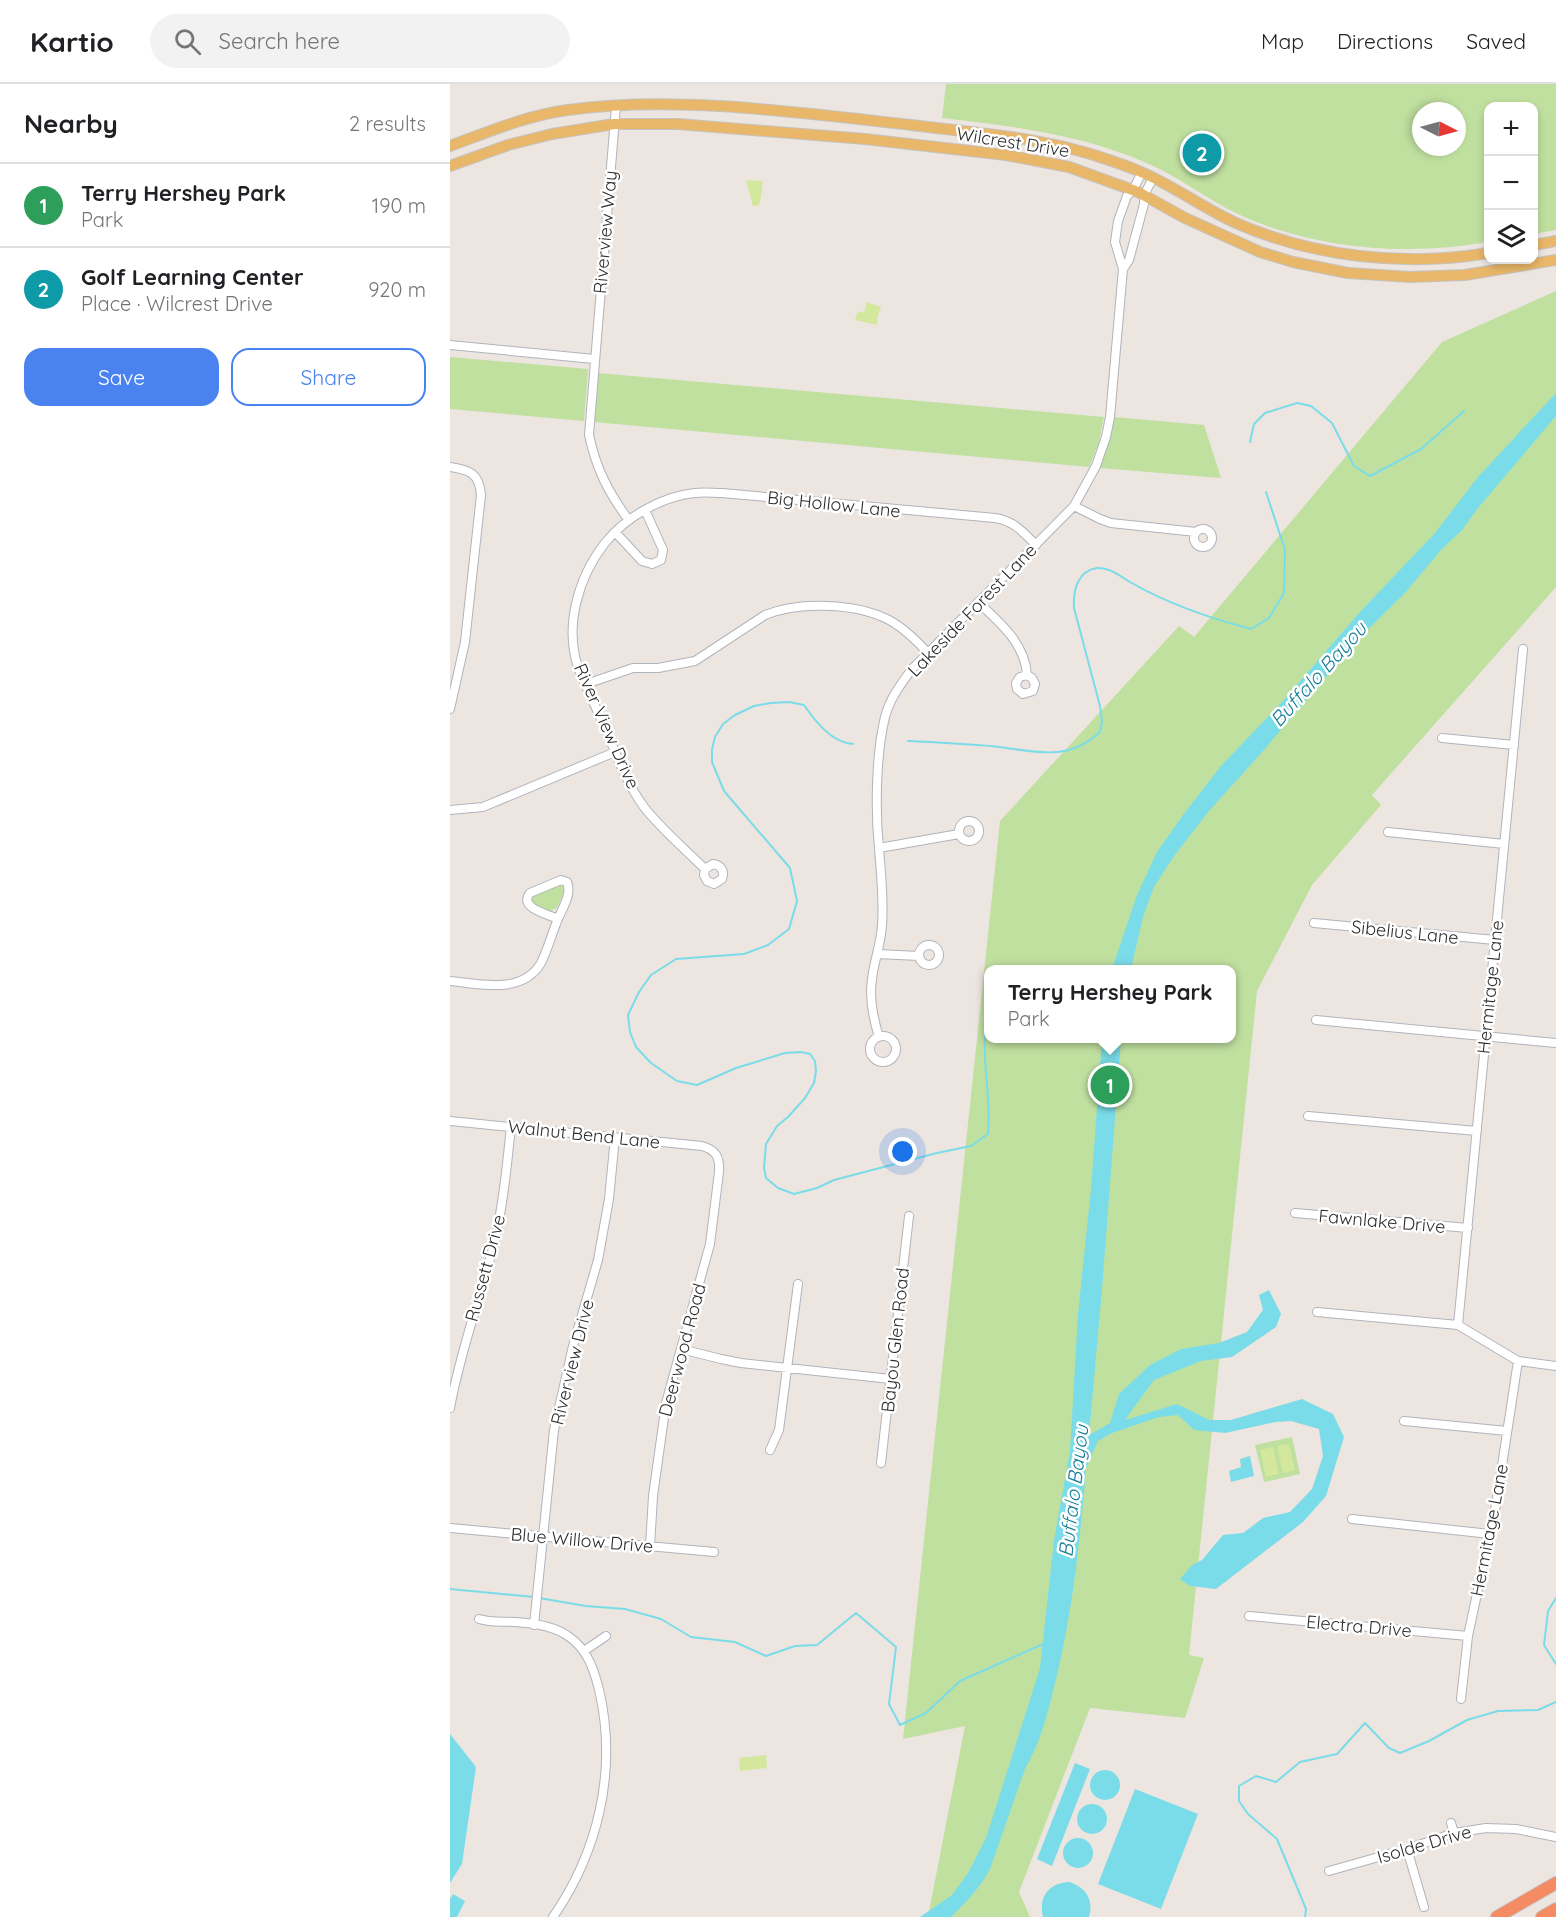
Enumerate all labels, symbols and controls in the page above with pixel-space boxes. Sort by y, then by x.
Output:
search box [150,14,570,68]
text: Kartio [30,24,114,59]
icon: search [171,25,204,58]
text: Search here [219,27,340,55]
text: Map [1261,28,1304,54]
text: Directions [1337,28,1433,54]
text: Saved [1466,28,1526,54]
north arrow [1412,102,1466,156]
map controls [1484,102,1538,264]
button: + [1484,102,1538,156]
text: Nearby [24,107,118,140]
text: 2 results [349,111,426,136]
street label: Wilcrest Drive [955,122,1071,162]
pin: 2 [1182,130,1221,176]
button: − [1484,156,1538,210]
street label: Riverview Way [588,169,622,295]
text: Terry Hershey Park [81,179,286,207]
text: 1 [40,193,47,218]
text: 190 m [372,193,426,218]
text: Park [81,207,123,232]
button: layers [1484,210,1538,264]
text: Golf Learning Center [81,263,303,291]
text: 2 [38,277,49,302]
text: 920 m [368,277,426,302]
text: Place · Wilcrest Drive [81,291,273,316]
button: Save [24,348,219,406]
button: Share [231,348,426,406]
street label: Big Hollow Lane [766,486,902,522]
street label: Lakeside Forest Lane [903,539,1041,681]
water label: Buffalo Bayou [1264,615,1373,732]
street label: River View Drive [569,660,645,792]
street label: Sibelius Lane [1350,915,1460,949]
street label: Hermitage Lane [1472,919,1508,1055]
popup [984,965,1236,1043]
text: Terry Hershey Park [1007,978,1213,1006]
text: Park [1007,1006,1050,1031]
pin: 1 [1090,1062,1130,1108]
street label: Walnut Bend Lane [507,1115,661,1153]
your location [888,1137,917,1166]
street label: Fawnlake Drive [1318,1204,1446,1238]
street label: Russett Drive [460,1212,510,1324]
street label: Bayou Glen Road [876,1266,914,1414]
street label: Deerwood Road [653,1281,711,1419]
street label: Riverview Drive [545,1297,599,1427]
water label: Buffalo Bayou [1053,1422,1094,1558]
street label: Hermitage Lane [1465,1462,1513,1598]
street label: Blue Willow Drive [510,1522,654,1558]
street label: Electra Drive [1305,1610,1413,1642]
street label: Isolde Drive [1374,1820,1474,1868]

